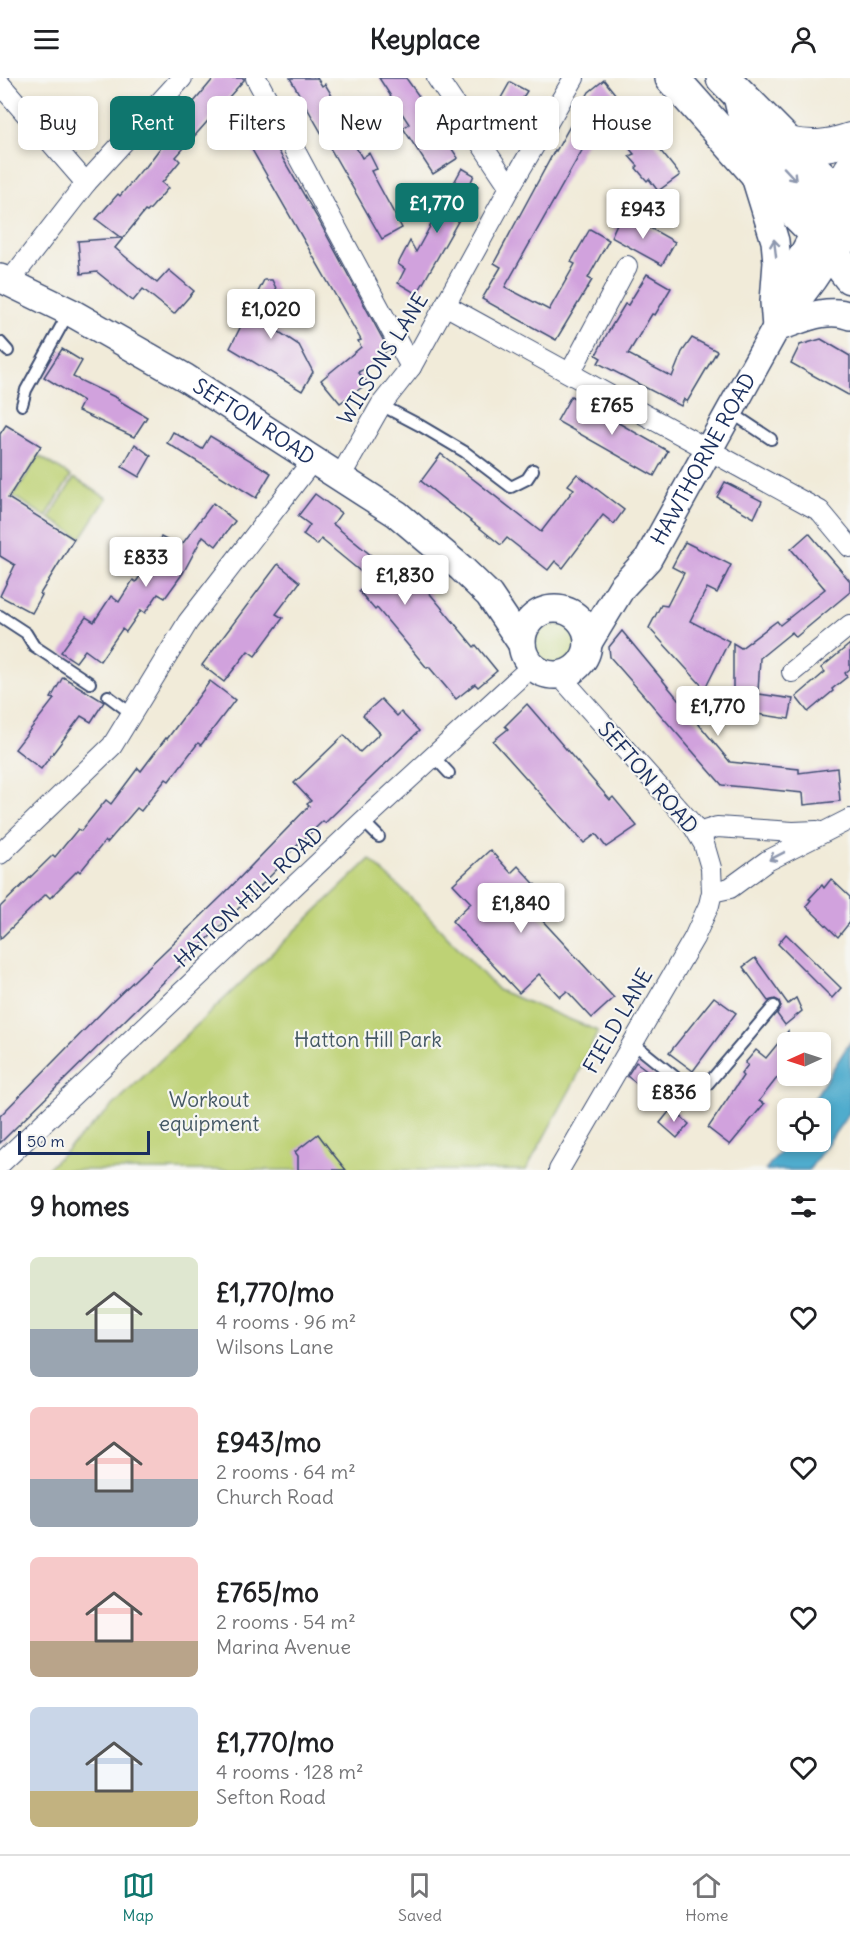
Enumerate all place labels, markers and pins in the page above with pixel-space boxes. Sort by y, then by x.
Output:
pin: £1,770 [388,183,486,234]
pin: £943 [607,189,679,240]
pin: £1,020 [222,289,320,340]
pin: £765 [576,385,648,436]
pin: £833 [110,537,182,588]
pin: £1,830 [356,555,454,606]
pin: £1,770 [669,686,767,737]
pin: £1,840 [472,883,570,934]
pin: £836 [638,1072,710,1123]

